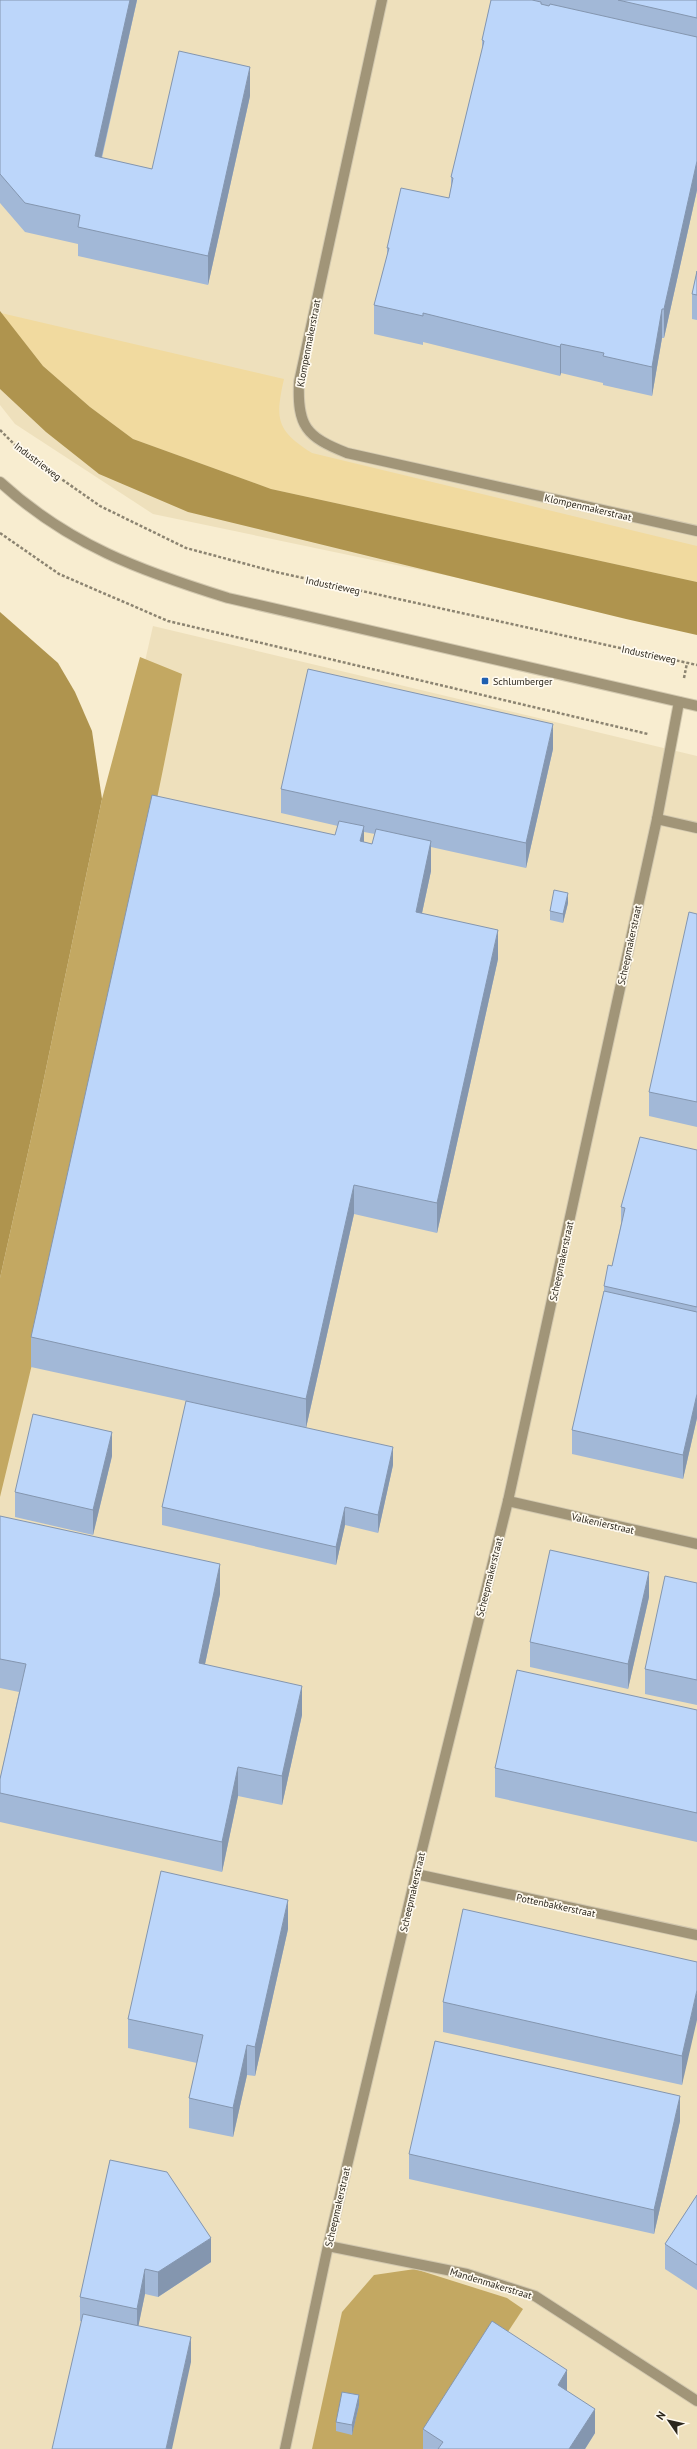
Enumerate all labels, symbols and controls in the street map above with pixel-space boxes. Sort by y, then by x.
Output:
street label: Klompenmakerstraat [294,298,323,388]
street label: Industrieweg [12,440,64,483]
street label: Klompenmakerstraat [543,491,633,524]
street label: Industrieweg [304,573,361,598]
street label: Industrieweg [620,642,677,667]
place label: Schlumberger [493,675,553,688]
marker: Schlumberger [480,676,490,686]
street label: Scheepmakerstraat [615,903,644,986]
street label: Scheepmakerstraat [547,1219,576,1302]
street label: Valkenierstraat [569,1510,636,1537]
street label: Scheepmakerstraat [473,1536,506,1618]
street label: Scheepmakerstraat [397,1850,428,1933]
street label: Pottenbakkerstraat [515,1891,597,1920]
street label: Scheepmakerstraat [322,2165,353,2248]
street label: Mandenmakerstraat [448,2265,534,2302]
north arrow [649,2401,689,2441]
text: N [653,2408,669,2422]

